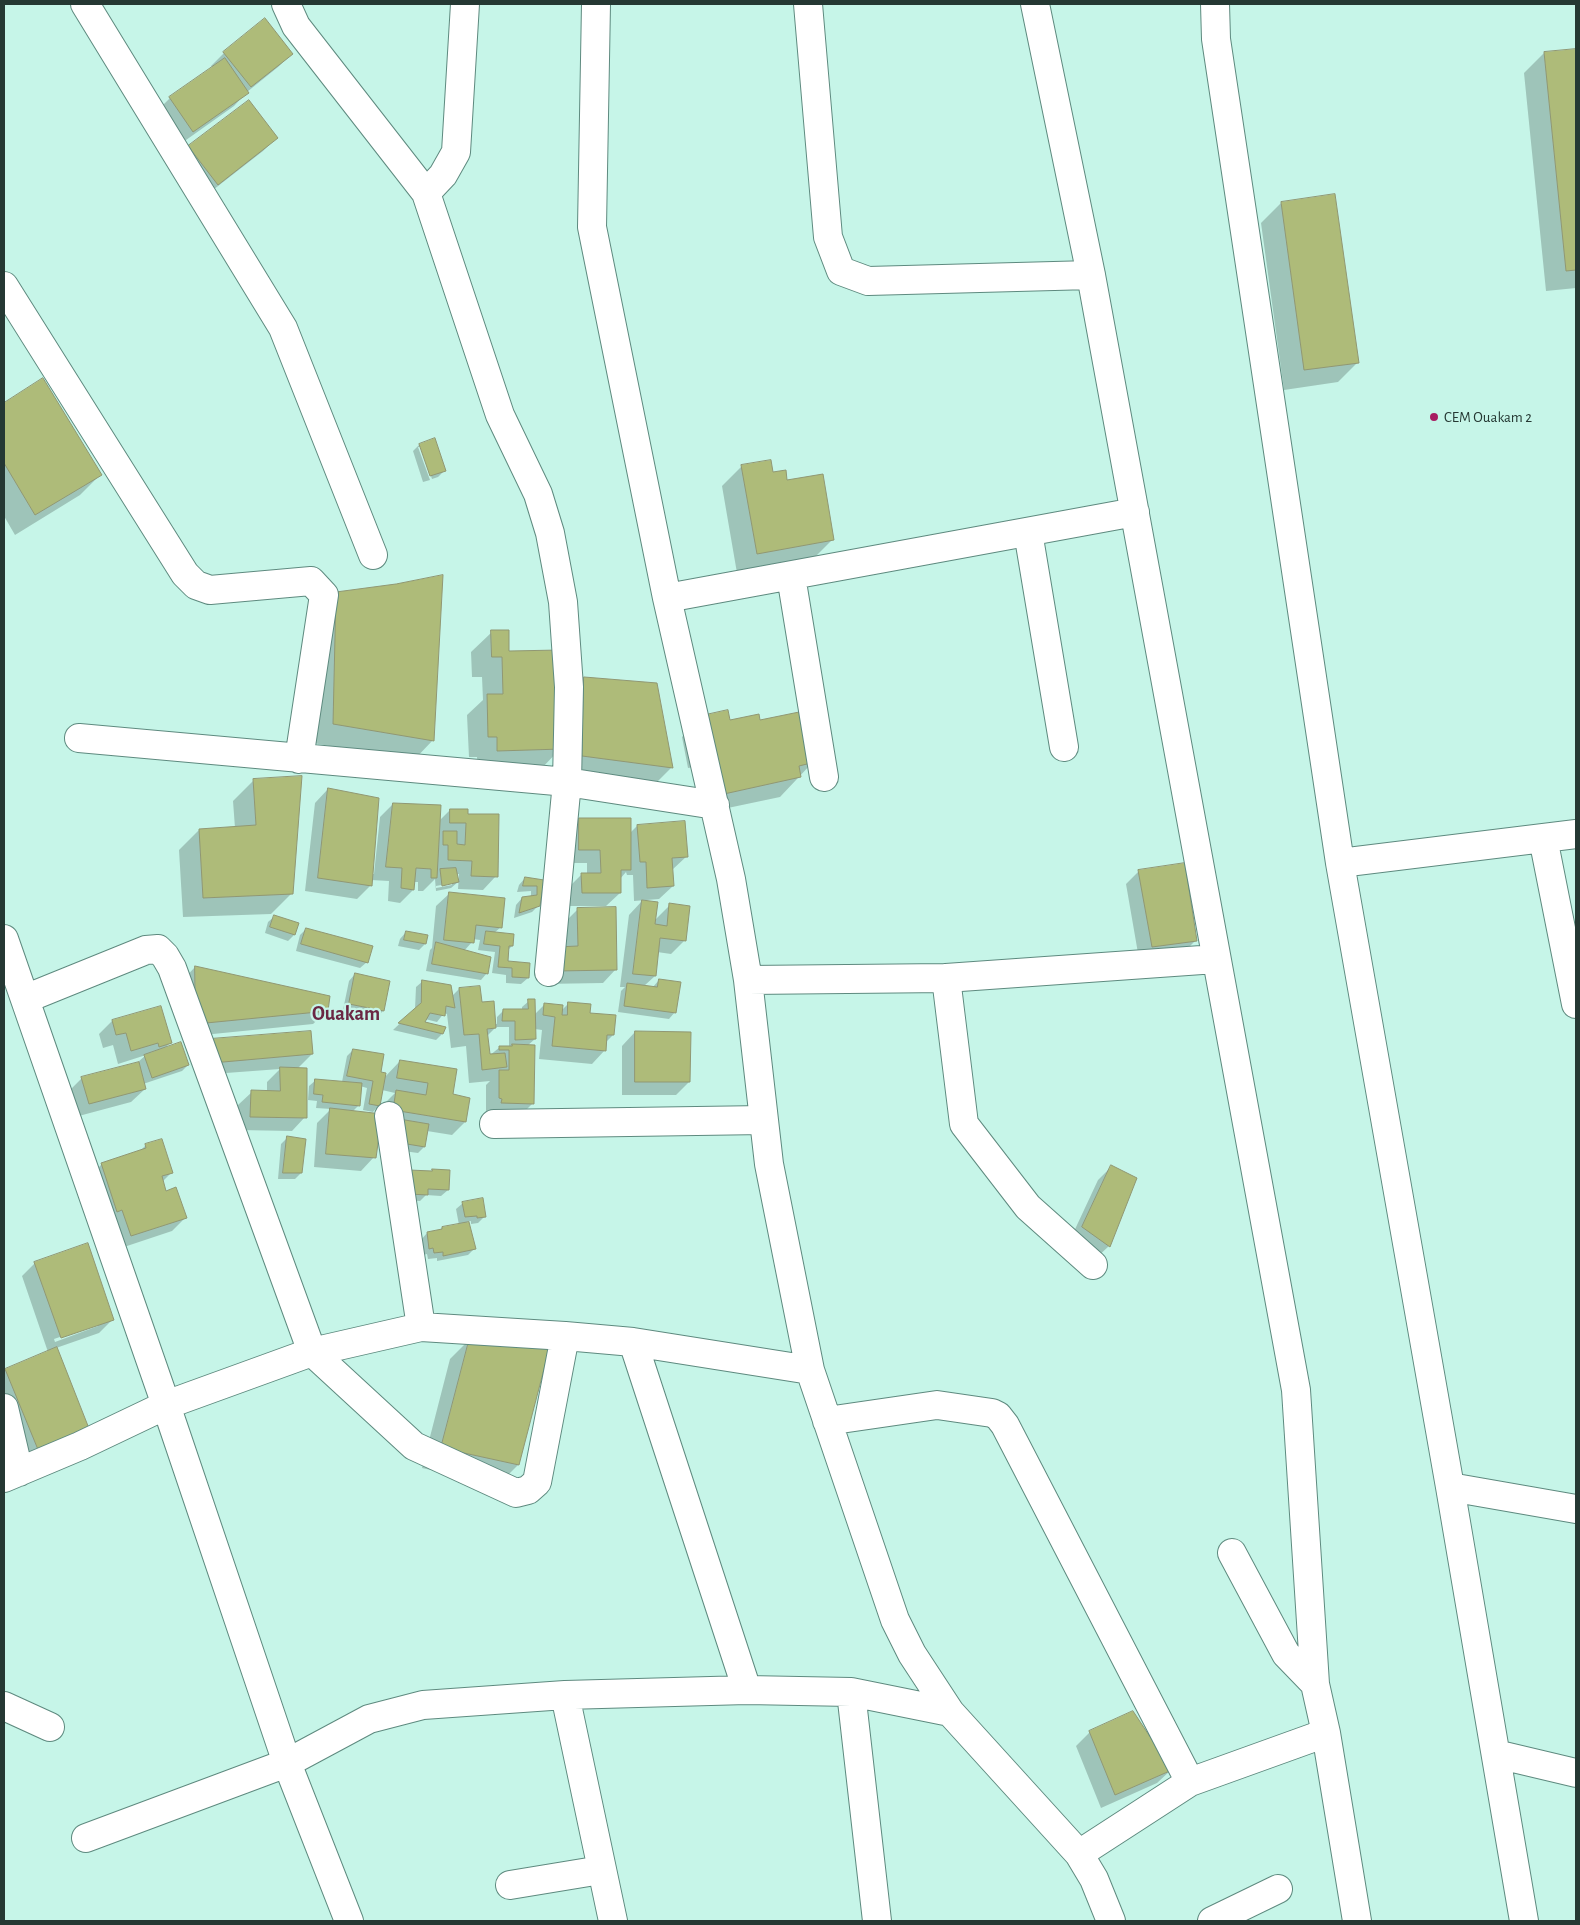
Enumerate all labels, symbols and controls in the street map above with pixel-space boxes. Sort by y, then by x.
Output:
place label: CEM Ouakam 2 [1444,408,1532,426]
marker: CEM Ouakam 2 [1428,411,1440,423]
district label: Ouakam [312,1002,380,1026]

